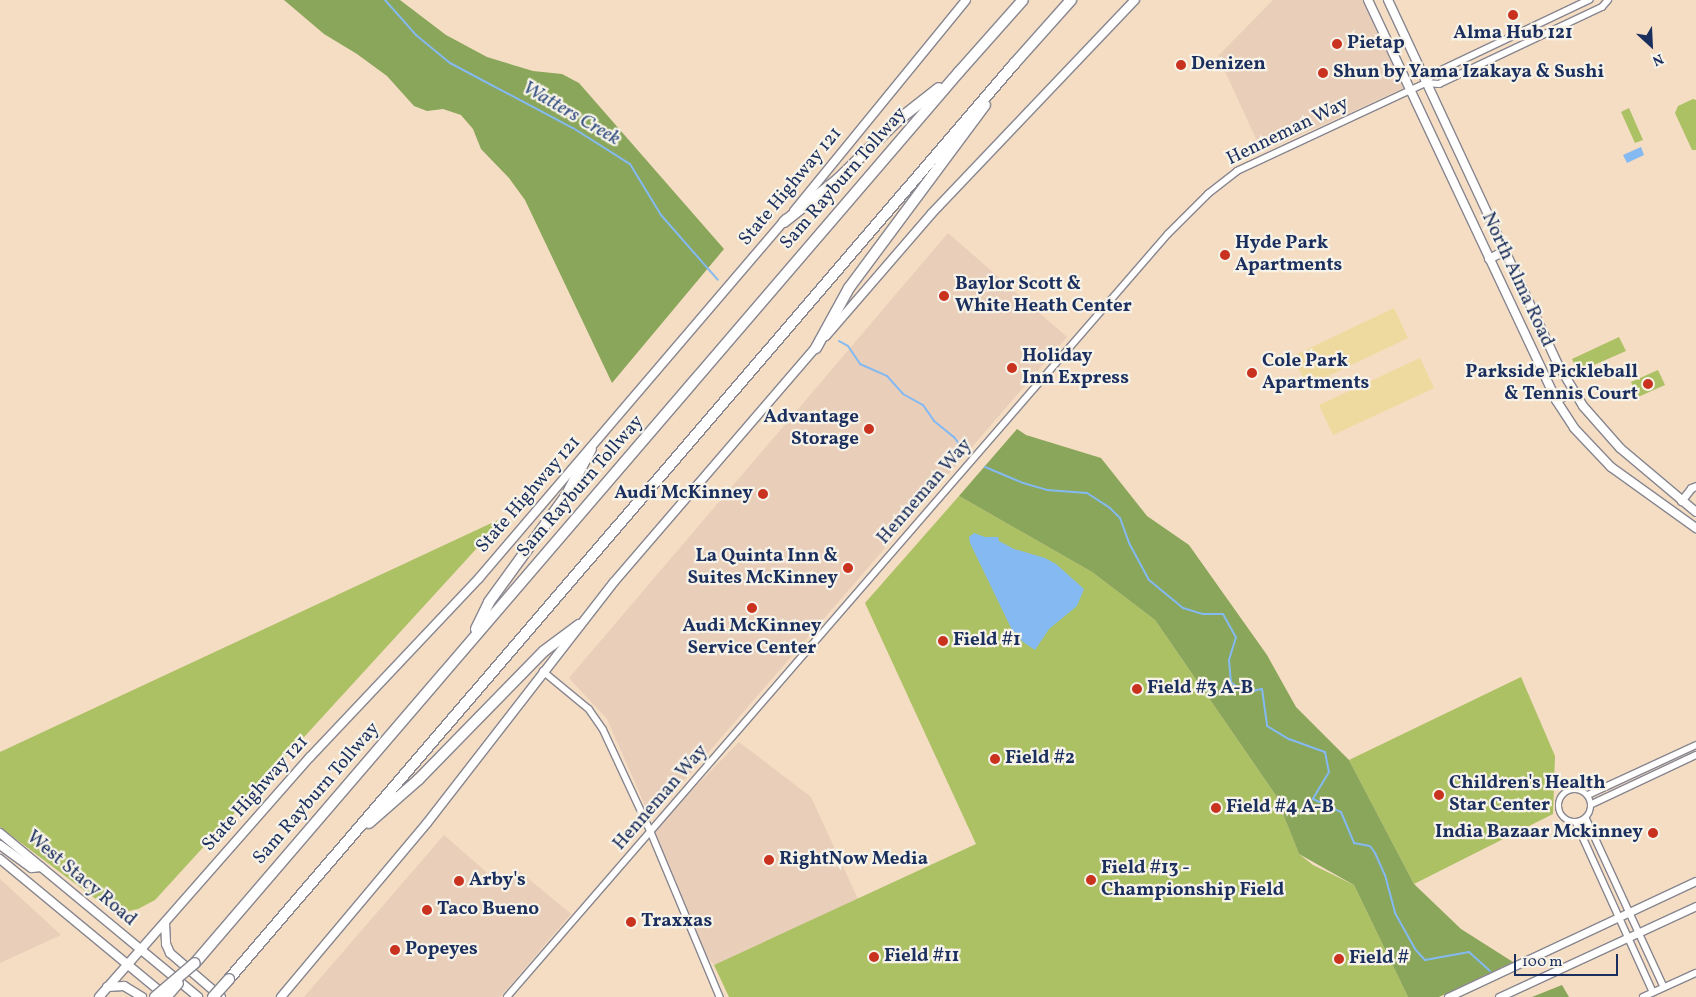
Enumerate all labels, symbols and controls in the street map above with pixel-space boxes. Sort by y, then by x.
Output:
marker: Alma Hub 121 [1507,9,1519,21]
north arrow [1626,20,1676,70]
place label: Alma Hub 121 [1453,23,1573,45]
place label: Pietap [1347,33,1405,55]
marker: Pietap [1331,38,1343,50]
text: N [1649,48,1666,70]
place label: Denizen [1191,54,1266,76]
marker: Denizen [1175,59,1187,71]
place label: Shun by Yama Izakaya & Sushi [1333,62,1605,84]
marker: Shun by Yama Izakaya & Sushi [1317,67,1329,79]
water label: Watters Creek [518,76,624,152]
street label: Henneman Way [1223,93,1353,171]
street label: Sam Rayburn Tollway [776,103,912,255]
street label: State Highway 121 [735,123,847,251]
street label: North Alma Road [1476,209,1558,351]
place label: Hyde Park Apartments [1235,233,1342,277]
marker: Hyde Park Apartments [1219,249,1231,261]
place label: Baylor Scott & White Heath Center [955,274,1132,318]
marker: Baylor Scott & White Heath Center [937,289,951,303]
place label: Holiday Inn Express [1022,346,1129,390]
place label: Cole Park Apartments [1262,351,1369,395]
marker: Holiday Inn Express [1006,362,1018,374]
place label: Parkside Pickleball & Tennis Court [1465,362,1638,406]
marker: Cole Park Apartments [1246,367,1258,379]
marker: Parkside Pickleball & Tennis Court [1642,378,1654,390]
place label: Advantage Storage [764,407,859,451]
street label: Sam Rayburn Tollway [513,411,649,563]
marker: Advantage Storage [863,423,875,435]
street label: State Highway 121 [472,431,586,559]
street label: Henneman Way [873,434,977,550]
place label: Audi McKinney [614,483,753,505]
marker: Audi McKinney [757,488,769,500]
place label: La Quinta Inn & Suites McKinney [688,546,838,590]
marker: La Quinta Inn & Suites McKinney [842,562,854,574]
marker: Audi McKinney Service Center [746,602,758,614]
place label: Audi McKinney Service Center [683,616,821,660]
place label: Field #1 [953,630,1021,652]
marker: Field #1 [937,635,949,647]
place label: Field #3 A-B [1147,678,1253,700]
marker: Field #3 A-B [1131,683,1143,695]
street label: Sam Rayburn Tollway [249,718,385,870]
street label: State Highway 121 [198,731,314,857]
street label: Henneman Way [609,740,713,856]
place label: Field #2 [1005,748,1075,770]
marker: Field #2 [989,753,1001,765]
place label: Children's Health Star Center [1449,773,1606,817]
marker: Children's Health Star Center [1433,789,1445,801]
place label: Field #4 A-B [1226,797,1334,819]
marker: Field #4 A-B [1210,802,1222,814]
place label: India Bazaar Mckinney [1435,822,1643,844]
street label: West Stacy Road [21,826,141,932]
marker: India Bazaar Mckinney [1647,827,1659,839]
place label: RightNow Media [779,849,928,871]
marker: RightNow Media [763,854,775,866]
place label: Field #13 - Championship Field [1101,858,1284,902]
place label: Arby's [469,870,526,892]
marker: Field #13 - Championship Field [1085,874,1097,886]
marker: Arby's [453,875,465,887]
place label: Taco Bueno [437,899,539,921]
marker: Taco Bueno [421,904,433,916]
place label: Traxxas [641,911,712,933]
marker: Traxxas [625,916,637,928]
place label: Popeyes [405,939,478,961]
marker: Popeyes [389,944,401,956]
scale bar [1516,944,1620,976]
place label: Field #11 [884,946,959,968]
place label: Field # [1349,948,1409,970]
marker: Field #11 [868,951,880,963]
text: 100 m [1522,952,1562,973]
marker: Field # [1333,953,1345,965]

